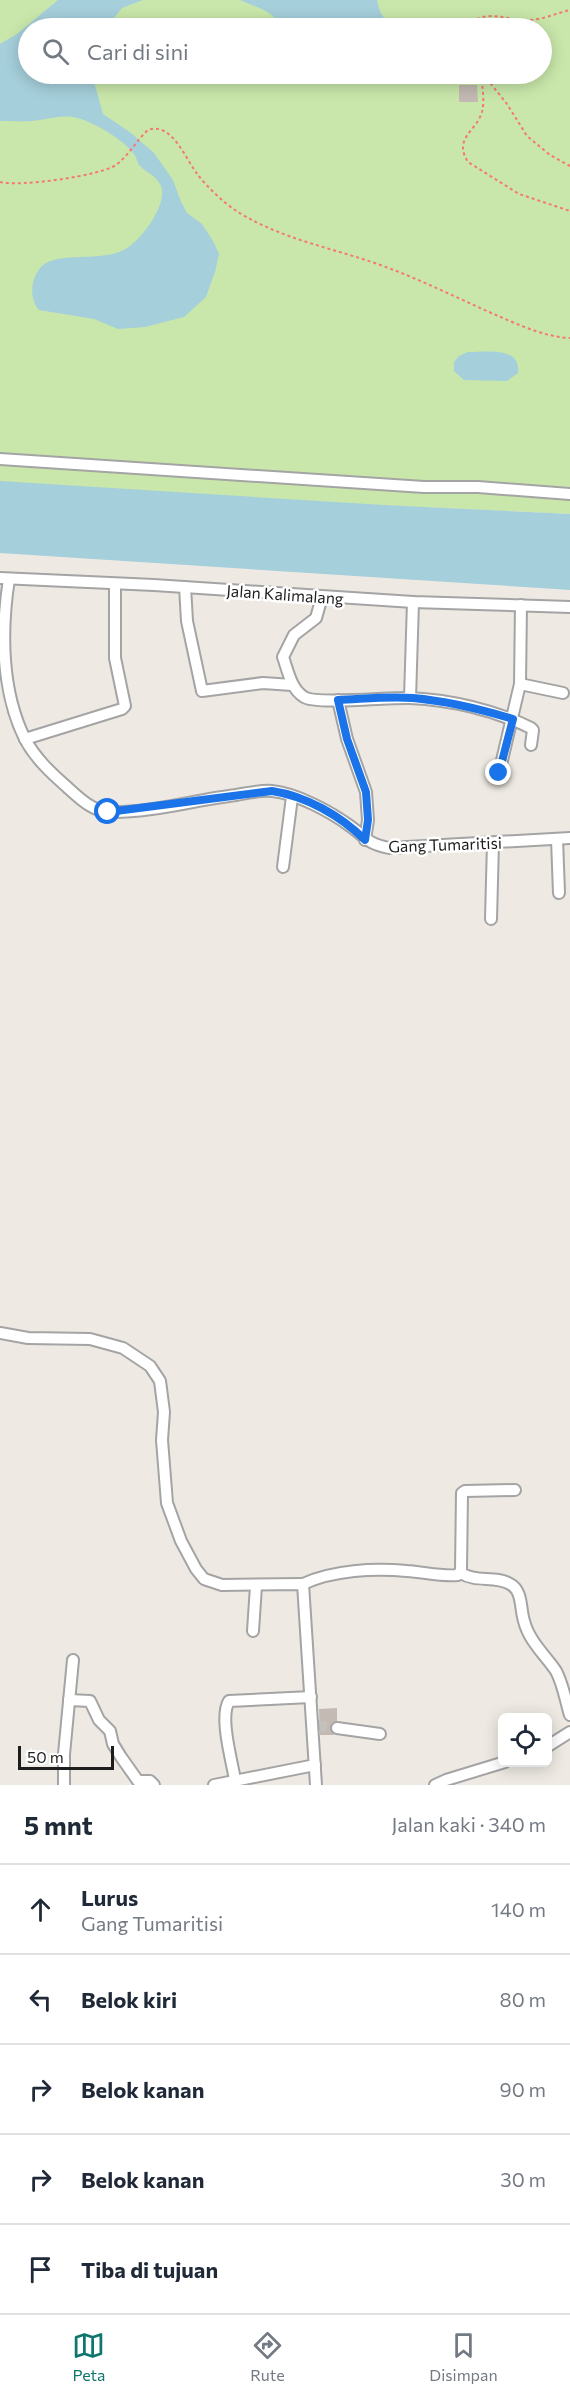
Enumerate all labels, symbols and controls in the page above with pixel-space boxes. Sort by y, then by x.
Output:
search box [18,18,552,84]
icon: search [39,35,72,68]
text: Cari di sini [87,38,189,65]
street label: Jalan Kalimalang [226,580,345,608]
route end [485,759,511,785]
route start [94,798,120,824]
street label: Gang Tumaritisi [388,833,502,855]
map controls [498,1713,552,1767]
button: locate [498,1713,552,1767]
scale bar [18,1743,114,1770]
text: 50 m [27,1747,64,1766]
text: 5 mnt [24,1809,93,1840]
text: Jalan kaki · 340 m [391,1812,546,1836]
text: Lurus [81,1884,138,1911]
icon: ahead [24,1893,57,1926]
text: 140 m [491,1897,546,1921]
text: Gang Tumaritisi [81,1911,223,1935]
icon: left [24,1983,57,2016]
text: Belok kiri [81,1986,177,2013]
text: 80 m [500,1987,546,2011]
icon: right [24,2073,57,2106]
text: Belok kanan [81,2076,204,2103]
text: 90 m [500,2077,546,2101]
icon: right [24,2163,57,2196]
text: Belok kanan [81,2166,204,2193]
text: 30 m [500,2167,546,2191]
icon: arrive [24,2253,57,2286]
text: Tiba di tujuan [81,2256,218,2283]
tab: Peta [72,2329,105,2384]
tab: Rute [250,2329,285,2384]
tab: Disimpan [429,2329,498,2384]

